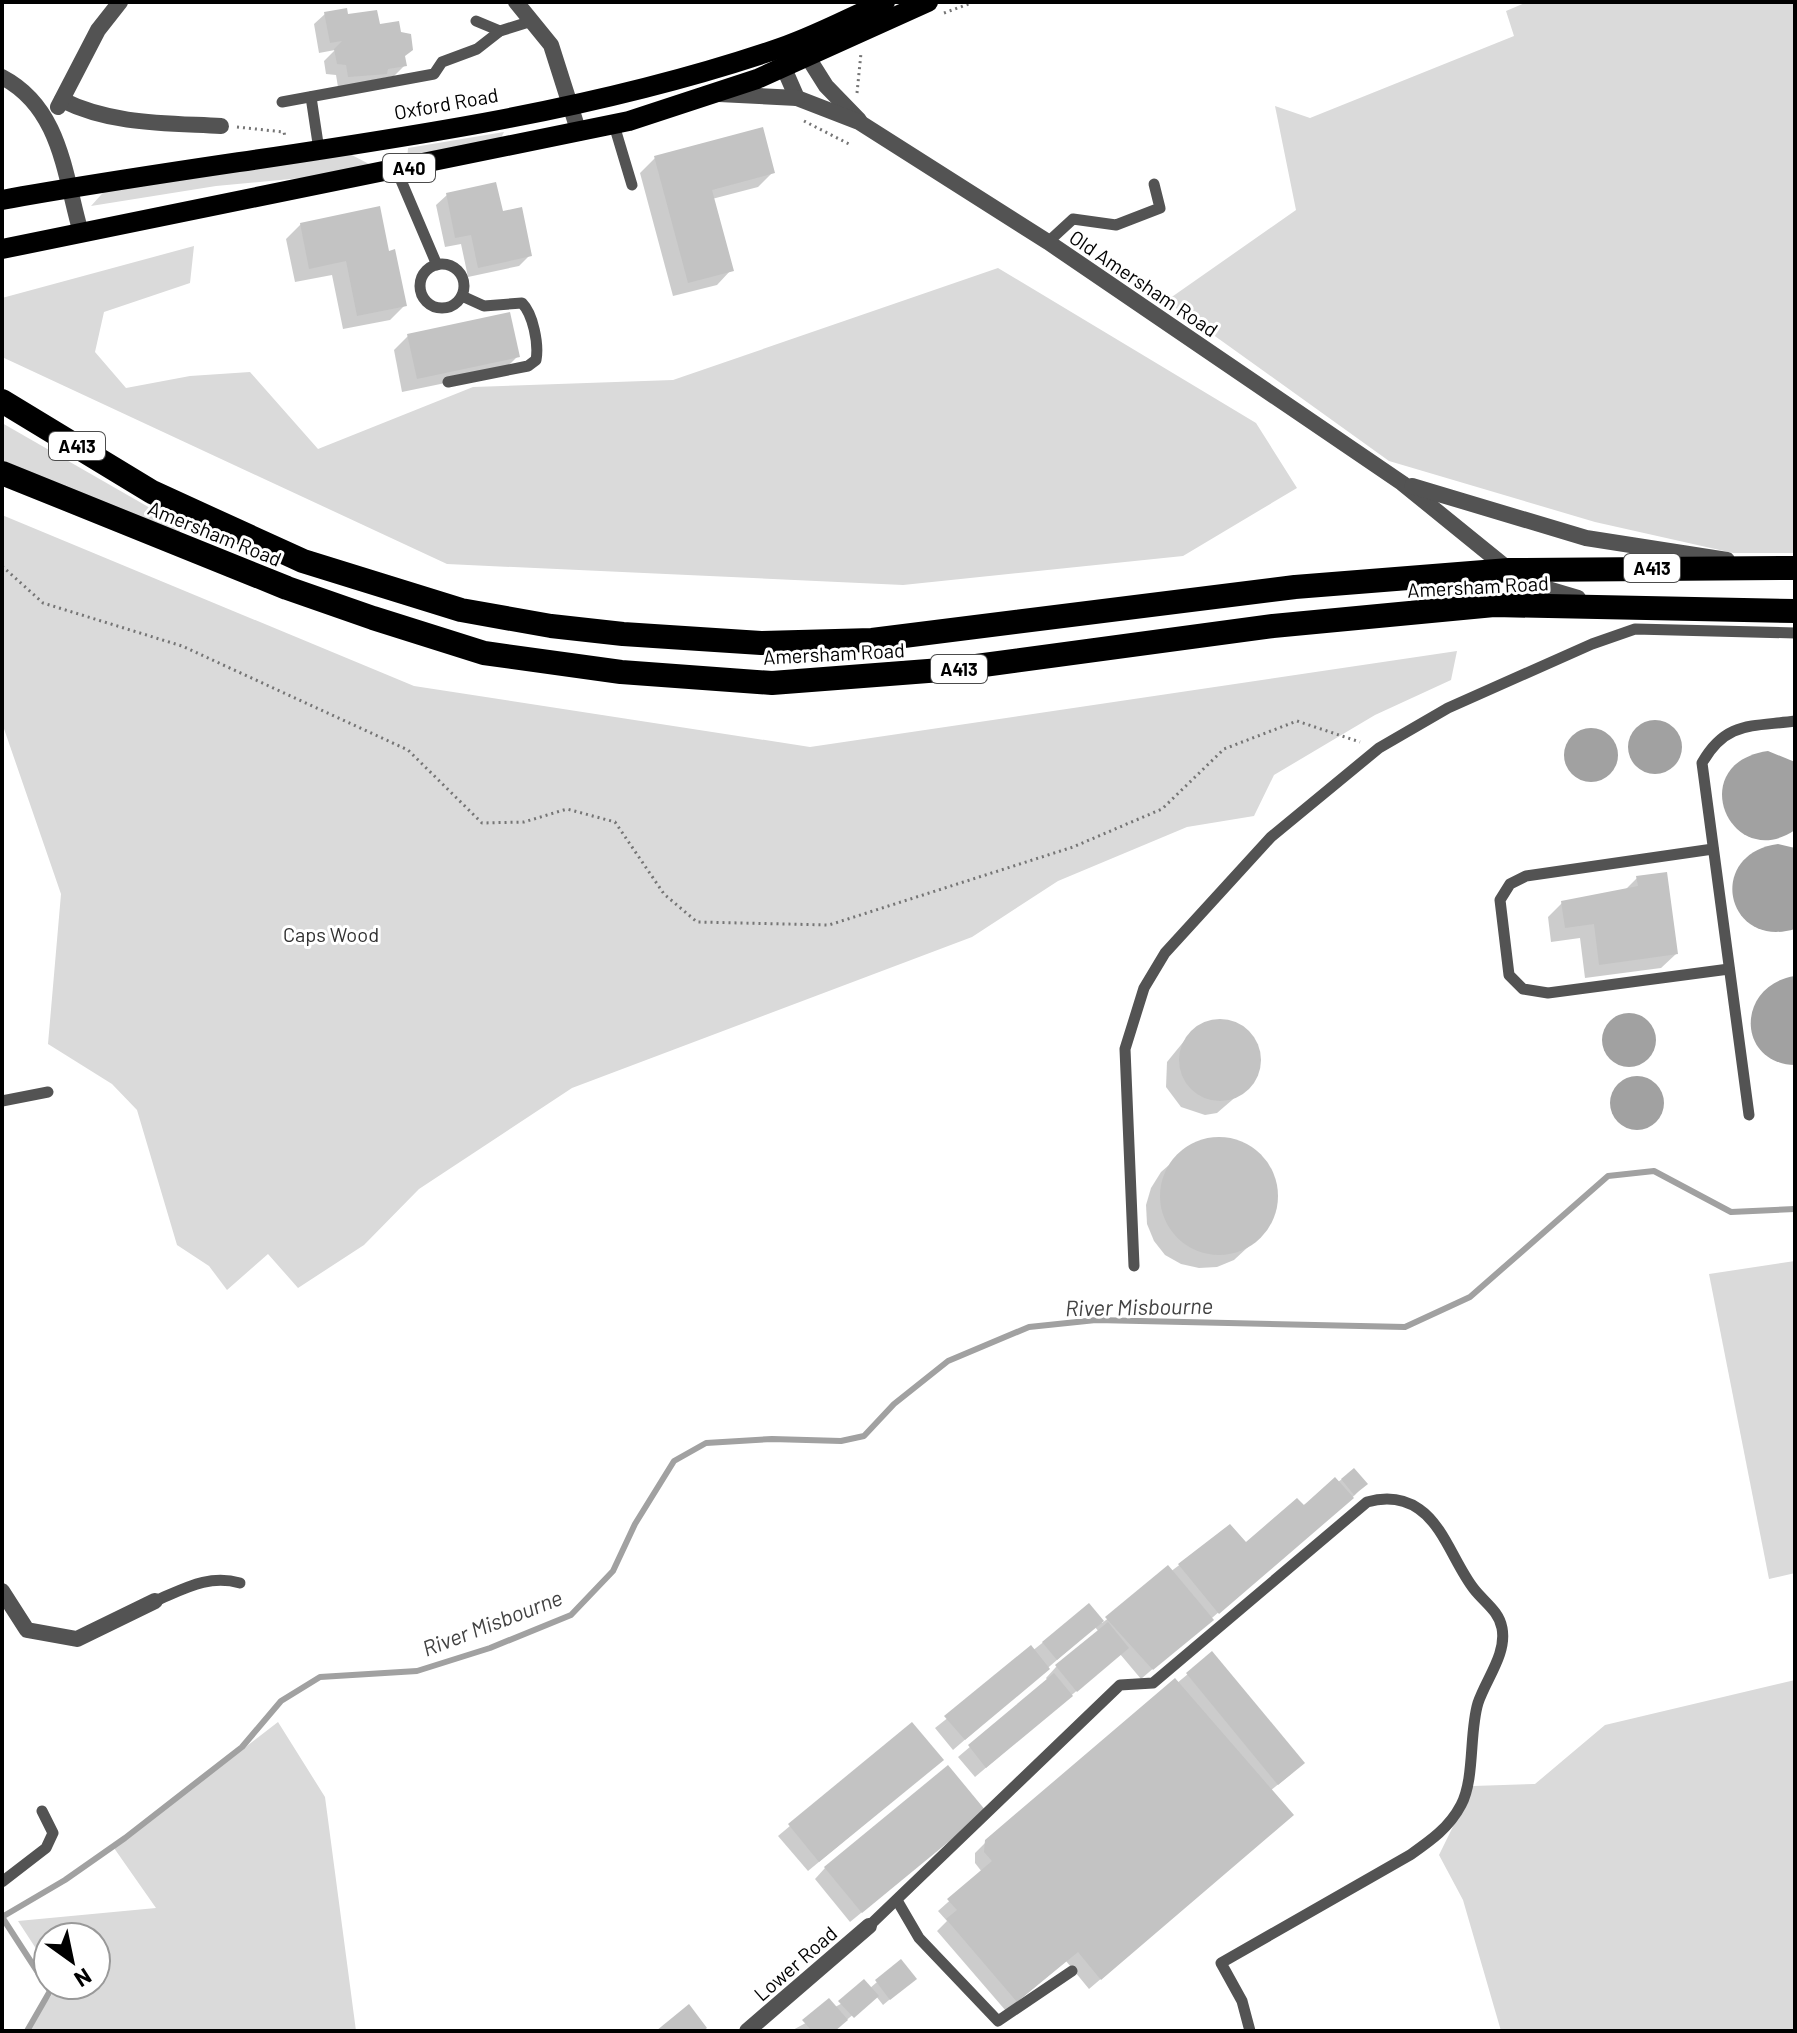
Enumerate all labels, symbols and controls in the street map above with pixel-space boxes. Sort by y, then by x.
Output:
street label: Oxford Road [392,82,500,124]
road number: A40 [383,154,435,182]
street label: Old Amersham Road [1065,224,1223,342]
road number: A413 [49,432,105,460]
street label: Amersham Road [145,495,285,571]
road number: A413 [1624,554,1680,582]
street label: Amersham Road [1407,570,1549,602]
street label: Amersham Road [763,637,905,669]
road number: A413 [931,655,987,683]
park label: Caps Wood [283,922,379,946]
water label: River Misbourne [1065,1292,1213,1320]
water label: River Misbourne [418,1583,566,1661]
street label: Lower Road [749,1920,841,2006]
north arrow [32,1921,112,2001]
text: N [70,1964,97,1994]

